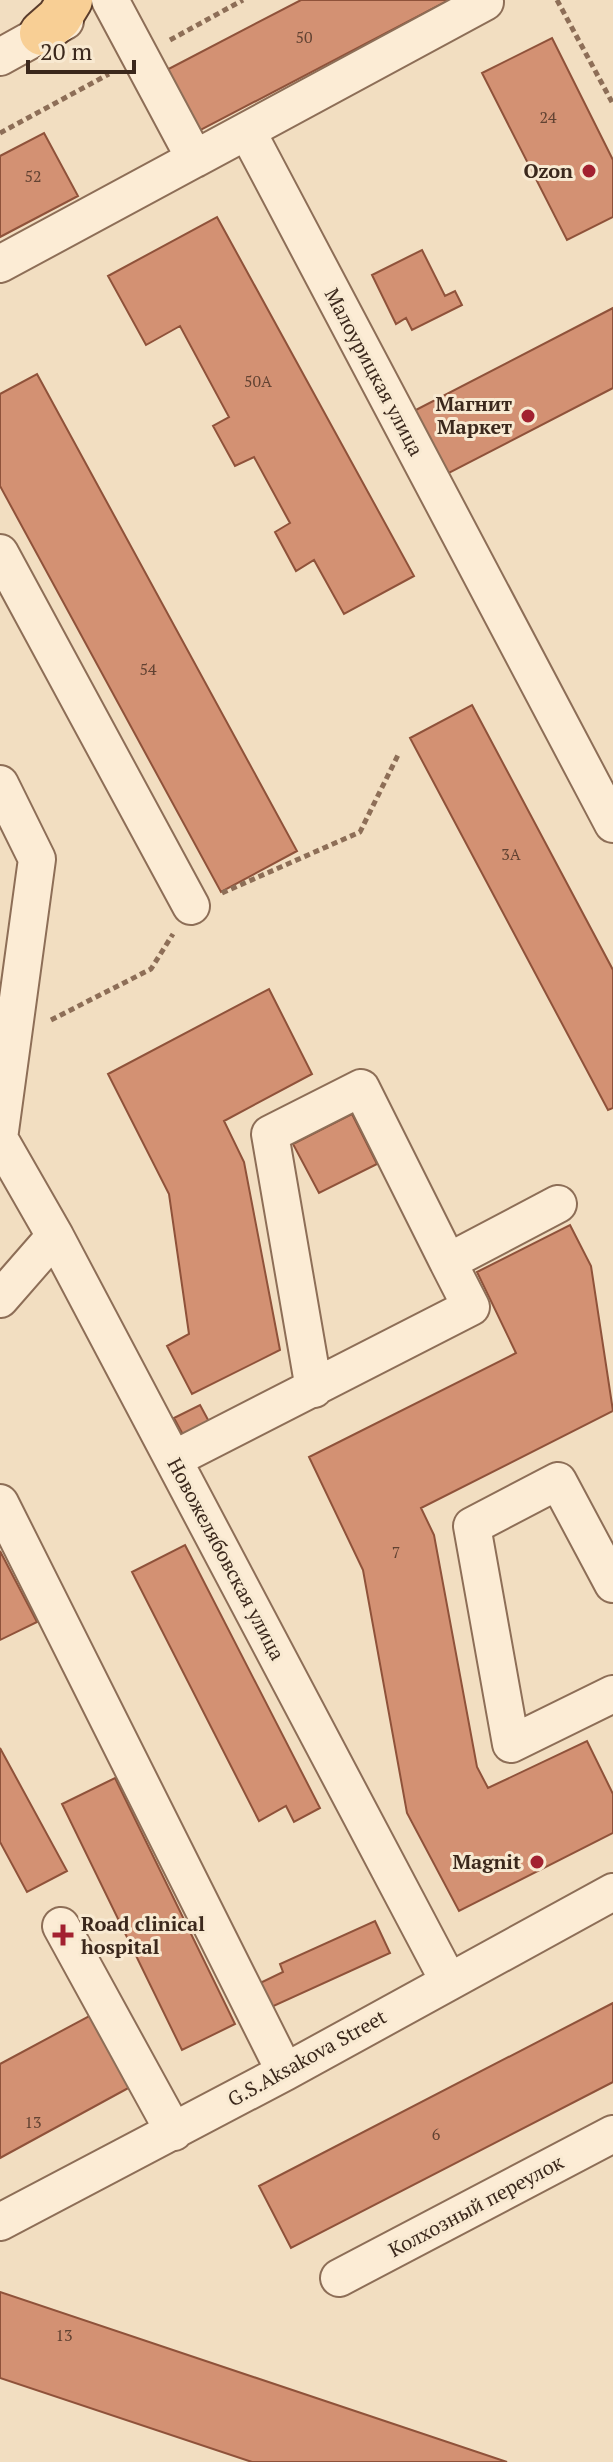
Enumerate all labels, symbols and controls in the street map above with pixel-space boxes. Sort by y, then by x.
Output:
scale bar [28,24,134,74]
house number: 50 [295,26,313,48]
text: 20 m [40,35,92,67]
house number: 24 [539,106,557,128]
place label: Ozon [524,157,573,184]
marker: Ozon [580,162,598,180]
house number: 52 [24,165,42,187]
street label: Малоурицкая улица [319,283,430,460]
house number: 50А [244,370,272,392]
place label: Магнит Маркет [435,390,512,440]
marker: Магнит Маркет [519,407,537,425]
house number: 54 [139,658,157,680]
house number: 3А [501,843,521,865]
street label: Новожелябовская улица [162,1453,291,1665]
house number: 7 [392,1541,400,1563]
place label: Magnit [452,1848,521,1875]
marker: Magnit [528,1853,546,1871]
place label: Road clinical hospital [81,1910,205,1960]
marker: Road clinical hospital [52,1924,74,1946]
street label: G.S.Aksakova Street [223,2002,391,2112]
house number: 13 [24,2111,42,2133]
house number: 6 [432,2123,441,2145]
street label: Колхозный переулок [384,2148,568,2263]
house number: 13 [55,2324,73,2346]

